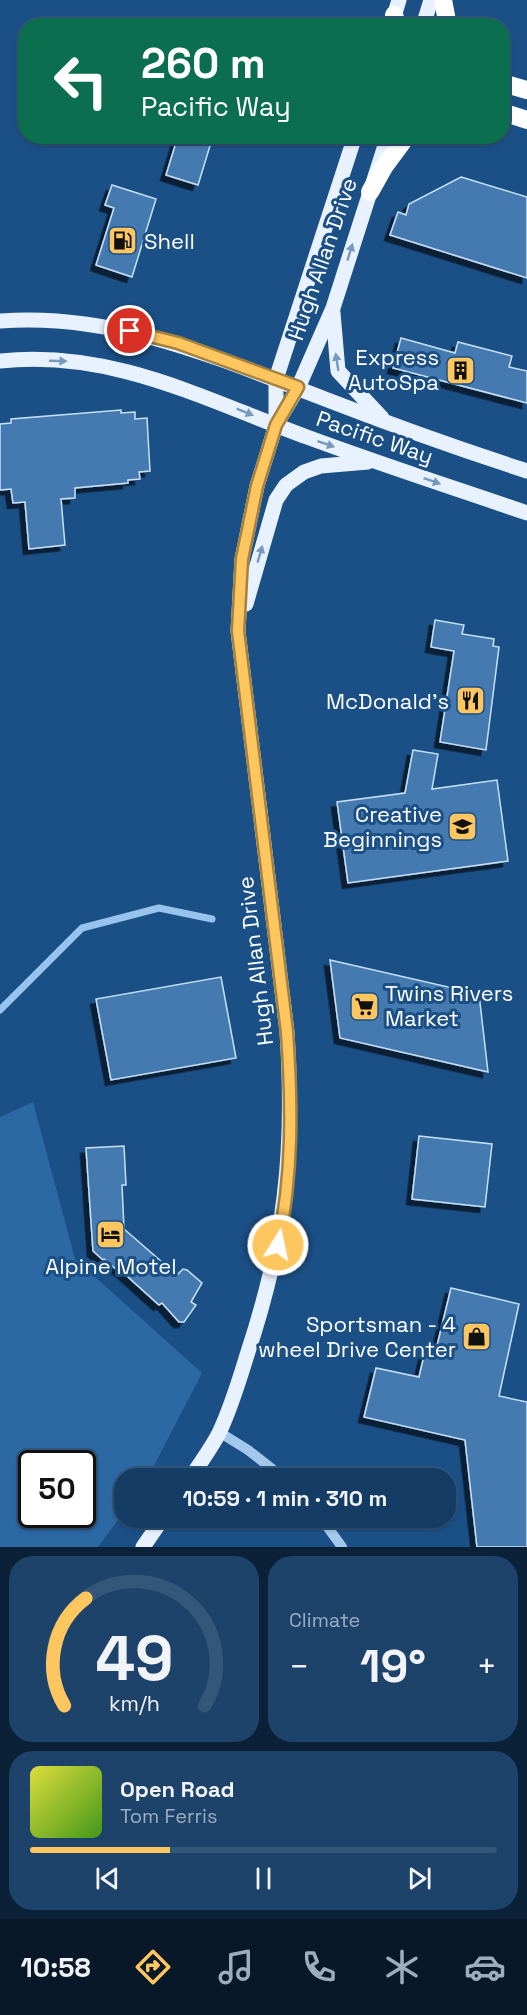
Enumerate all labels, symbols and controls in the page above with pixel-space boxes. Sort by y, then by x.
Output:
text: 260 m [141,37,266,90]
icon: left [42,42,120,120]
text: Pacific Way [141,89,291,124]
street label: Hugh Allan Drive [281,174,363,344]
fuel station icon: Shell [107,225,139,257]
place label: Shell [144,227,195,255]
one-way arrow [346,243,356,261]
pin [104,305,155,356]
icon: arrive [113,314,146,347]
place label: Express AutoSpa [348,343,439,396]
one-way arrow [333,352,342,371]
building icon: Express AutoSpa [444,354,476,386]
one-way arrow [49,356,68,365]
street label: Pacific Way [313,404,437,470]
one-way arrow [237,407,255,417]
one-way arrow [317,440,335,450]
one-way arrow [423,476,441,486]
one-way arrow [256,545,265,563]
restaurant icon: McDonald's [454,685,486,717]
place label: McDonald's [326,687,449,715]
place label: Creative Beginnings [323,800,442,853]
school or university icon: Creative Beginnings [447,811,479,843]
street label: Hugh Allan Drive [231,875,279,1047]
place label: Twins Rivers Market [385,979,513,1032]
supermarket icon: Twins Rivers Market [348,990,380,1022]
position arrow [246,1213,310,1277]
hotel icon: Alpine Motel [95,1218,127,1250]
place label: Alpine Motel [45,1252,177,1280]
place label: Sportsman - 4 wheel Drive Center [258,1310,456,1363]
shop icon: Sportsman - 4 wheel Drive Center [461,1321,493,1353]
speed limit sign: 50 [18,1450,96,1528]
text: 10:59 · 1 min · 310 m [183,1484,387,1512]
text: Climate [289,1607,360,1633]
text: 49 [95,1619,173,1698]
text: 19° [360,1638,426,1695]
text: − [289,1646,309,1688]
text: + [477,1646,497,1688]
text: km/h [108,1690,160,1717]
text: Open Road [120,1775,235,1803]
text: Tom Ferris [120,1803,218,1829]
icon: previous [91,1862,124,1895]
icon: pause [247,1862,280,1895]
icon: next [403,1862,436,1895]
icon: directions [132,1946,174,1988]
icon: music [215,1946,257,1988]
icon: phone [298,1946,340,1988]
icon: climate [381,1946,423,1988]
icon: car [464,1946,506,1988]
text: 10:58 [21,1950,91,1985]

